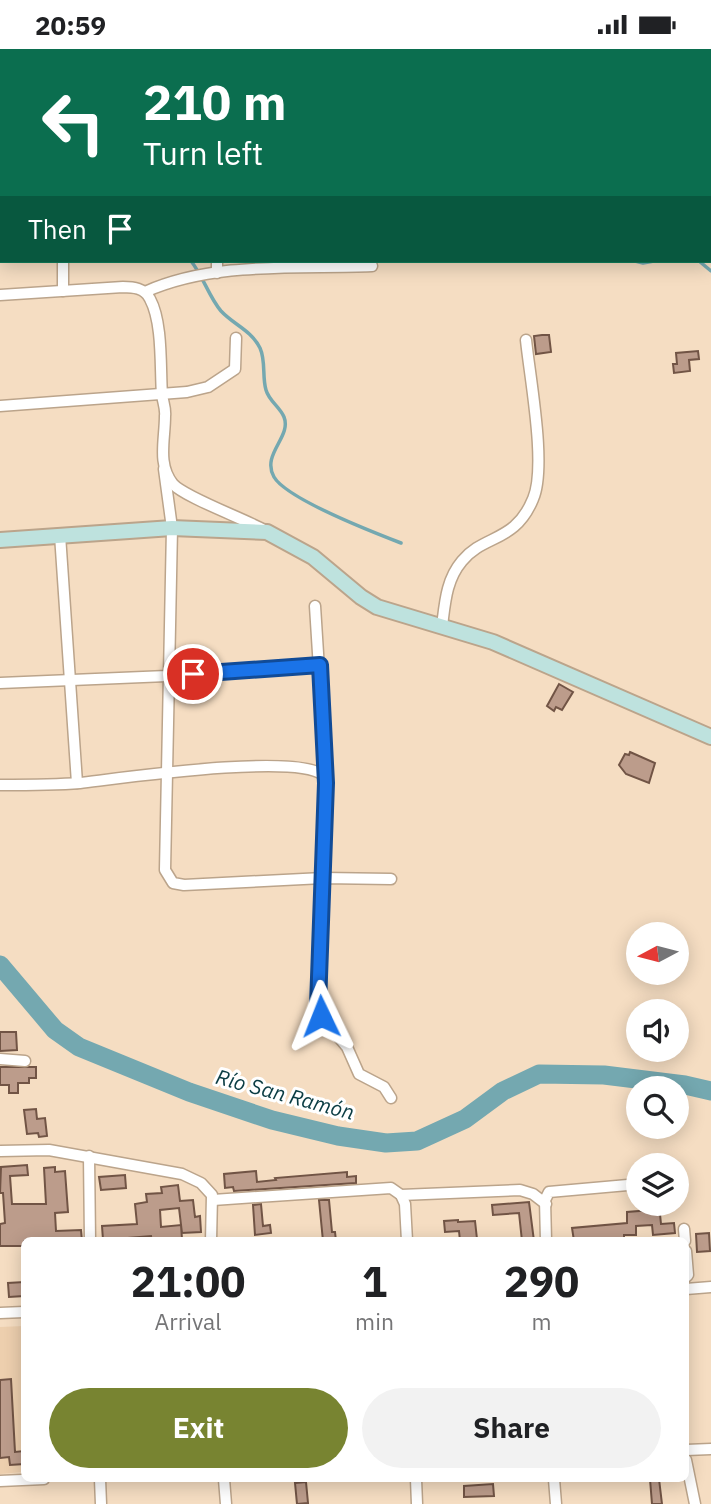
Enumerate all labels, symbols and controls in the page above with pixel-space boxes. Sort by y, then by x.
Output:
text: 20:59 [35,8,106,42]
text: 210 m [143,70,287,133]
icon: left [28,77,119,168]
text: Turn left [143,132,263,174]
icon: arrive [101,210,139,248]
text: Then [28,212,87,246]
pin [163,644,223,704]
icon: arrive [174,655,212,693]
north arrow [626,922,690,985]
map controls [626,922,689,1216]
position arrow [284,979,358,1053]
button: sound [626,999,689,1062]
water label: Río San Ramón [213,1062,358,1126]
button: search [626,1076,689,1139]
button: layers [626,1153,689,1216]
text: 21:00 [131,1254,245,1309]
text: 1 [362,1254,387,1309]
text: 290 [504,1254,579,1309]
text: Arrival [155,1306,222,1336]
text: min [355,1306,394,1336]
text: m [531,1306,552,1336]
button: Exit [49,1388,348,1468]
button: Share [362,1388,661,1468]

